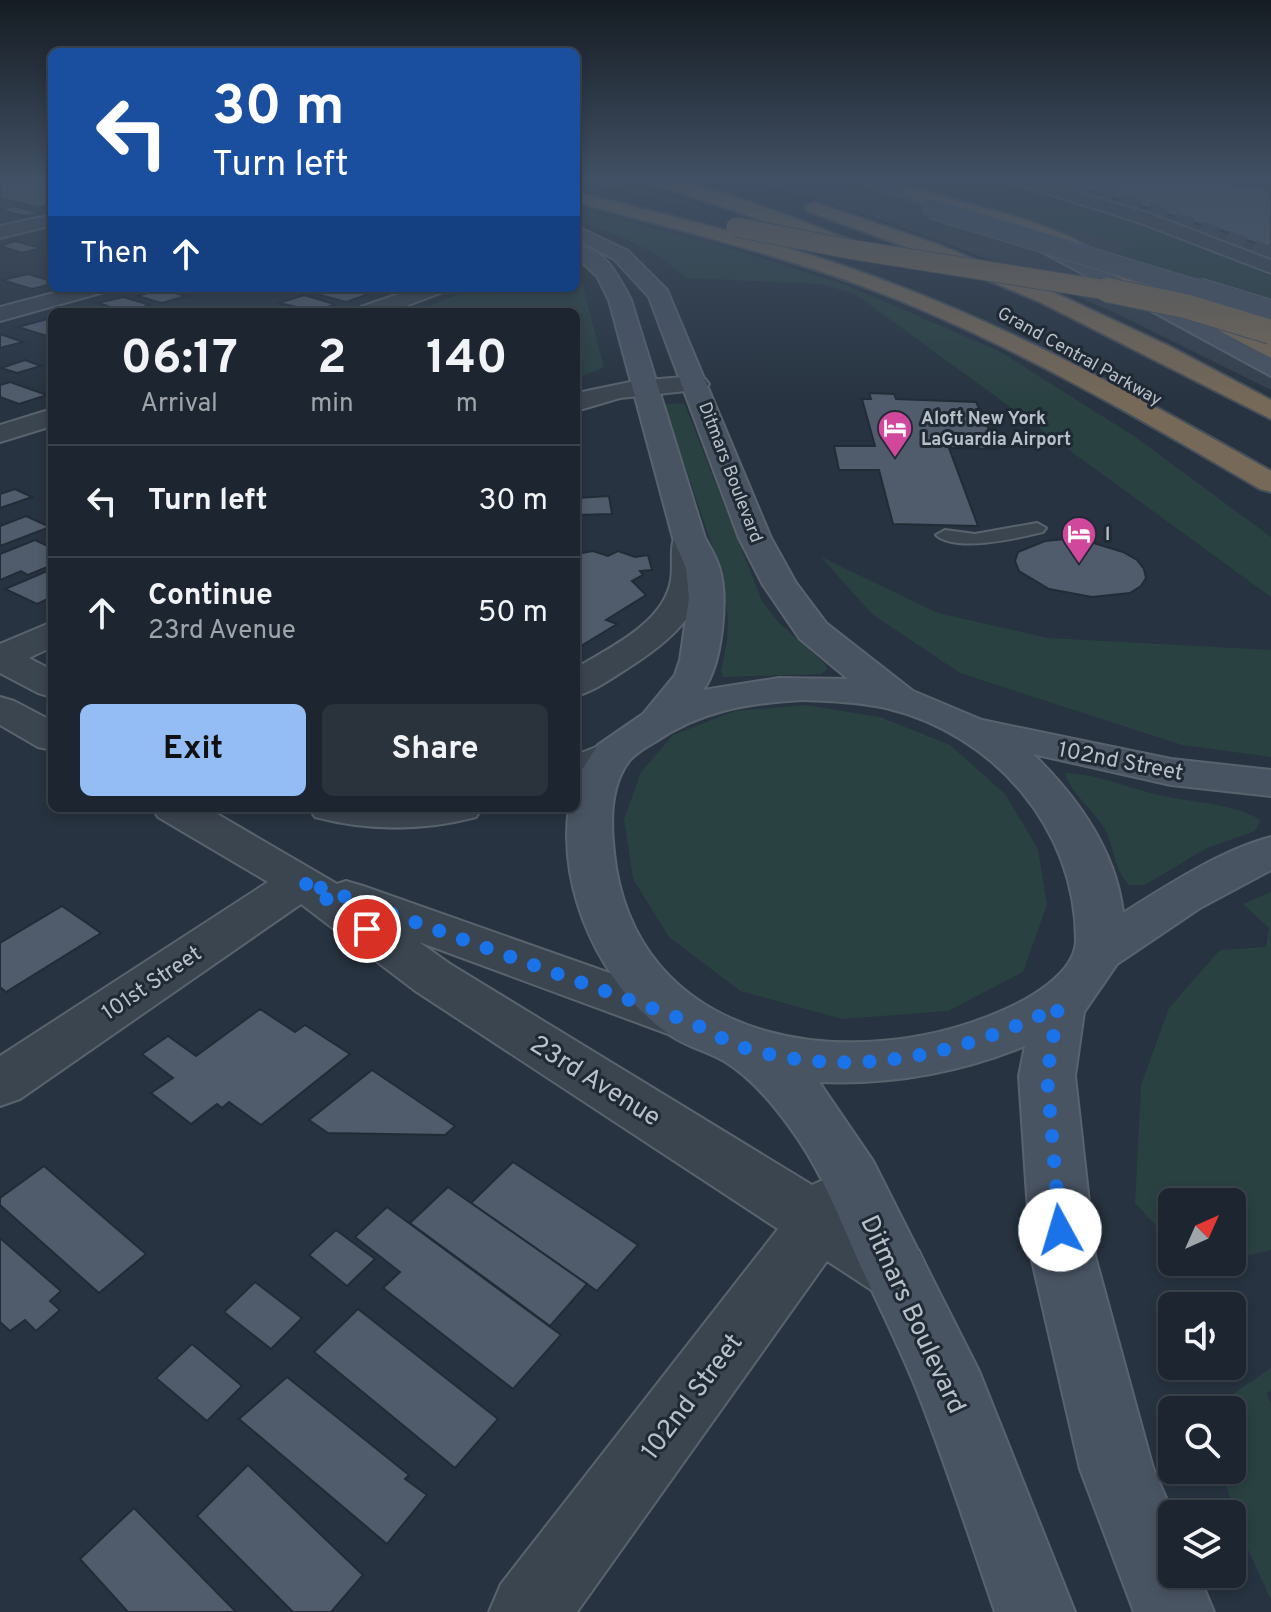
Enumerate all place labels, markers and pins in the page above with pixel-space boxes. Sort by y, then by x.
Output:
place label: Aloft New York LaGuardia Airport [921,408,1071,452]
hotel icon: Aloft New York LaGuardia Airport [876,409,914,459]
hotel icon: l [1060,515,1098,565]
place label: l [1105,524,1110,547]
pin [333,895,401,963]

